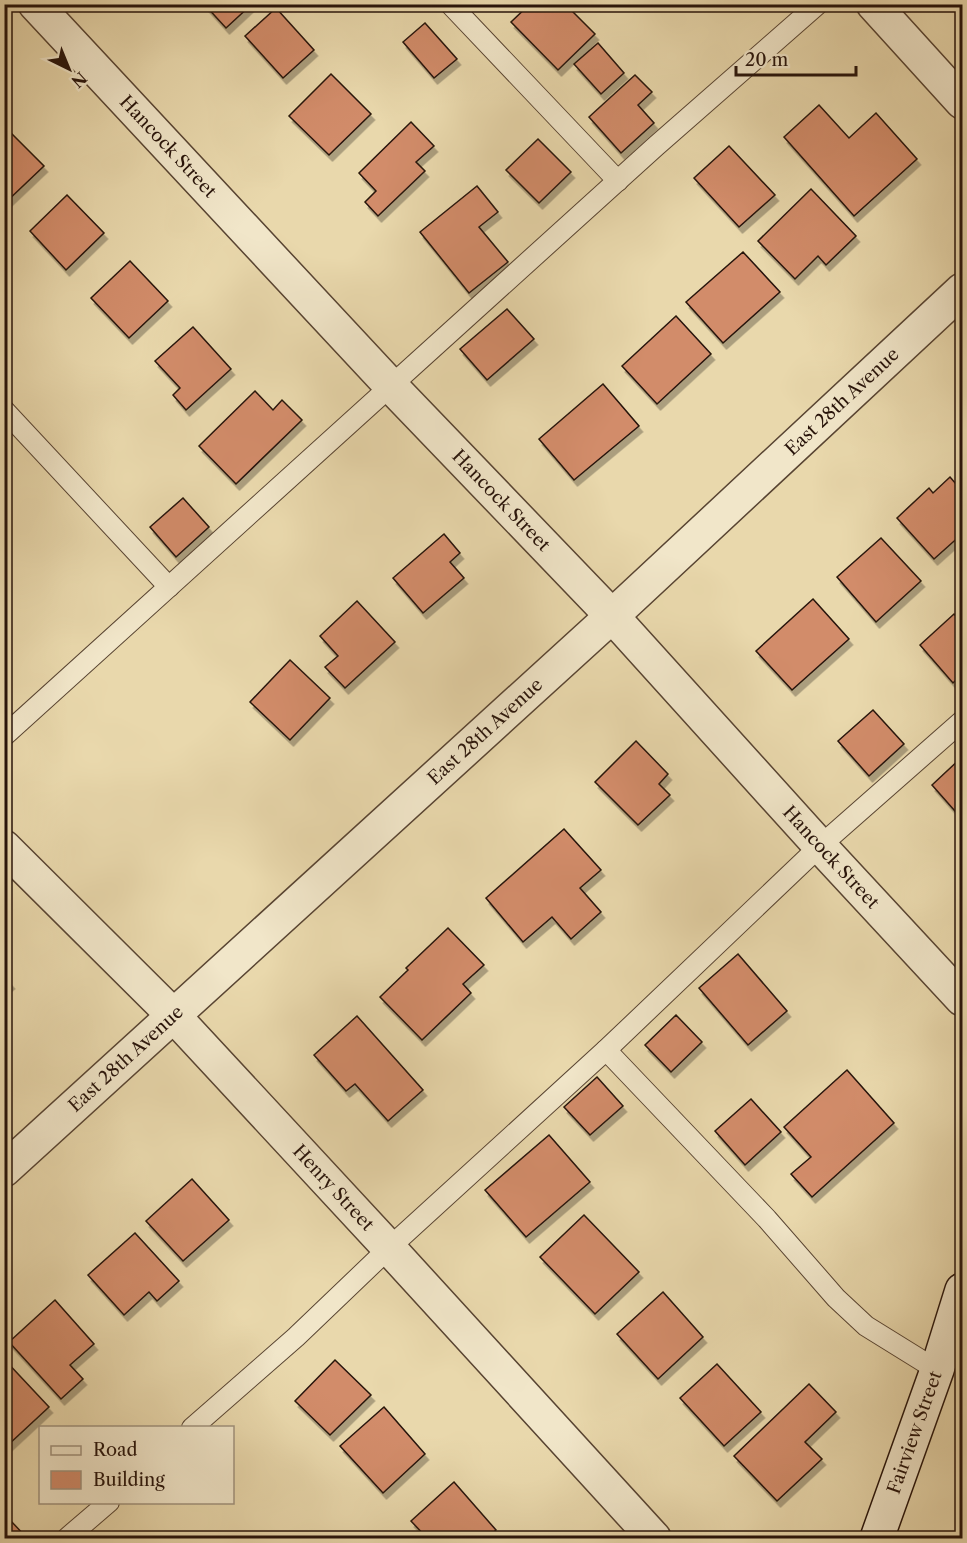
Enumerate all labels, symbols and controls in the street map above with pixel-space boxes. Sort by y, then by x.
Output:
north arrow [39,39,99,99]
scale bar [736,39,856,77]
text: 20 m [745,49,789,71]
text: N [67,68,91,92]
street label: Hancock Street [115,91,221,203]
street label: East 28th Avenue [781,343,904,460]
street label: Hancock Street [447,445,555,556]
street label: East 28th Avenue [423,674,547,789]
street label: Hancock Street [778,801,884,914]
street label: East 28th Avenue [64,1001,188,1117]
street label: Henry Street [288,1140,379,1236]
street label: Fairview Street [883,1368,947,1497]
legend [39,1426,234,1504]
text: Road [93,1439,138,1461]
text: Building [93,1469,165,1491]

